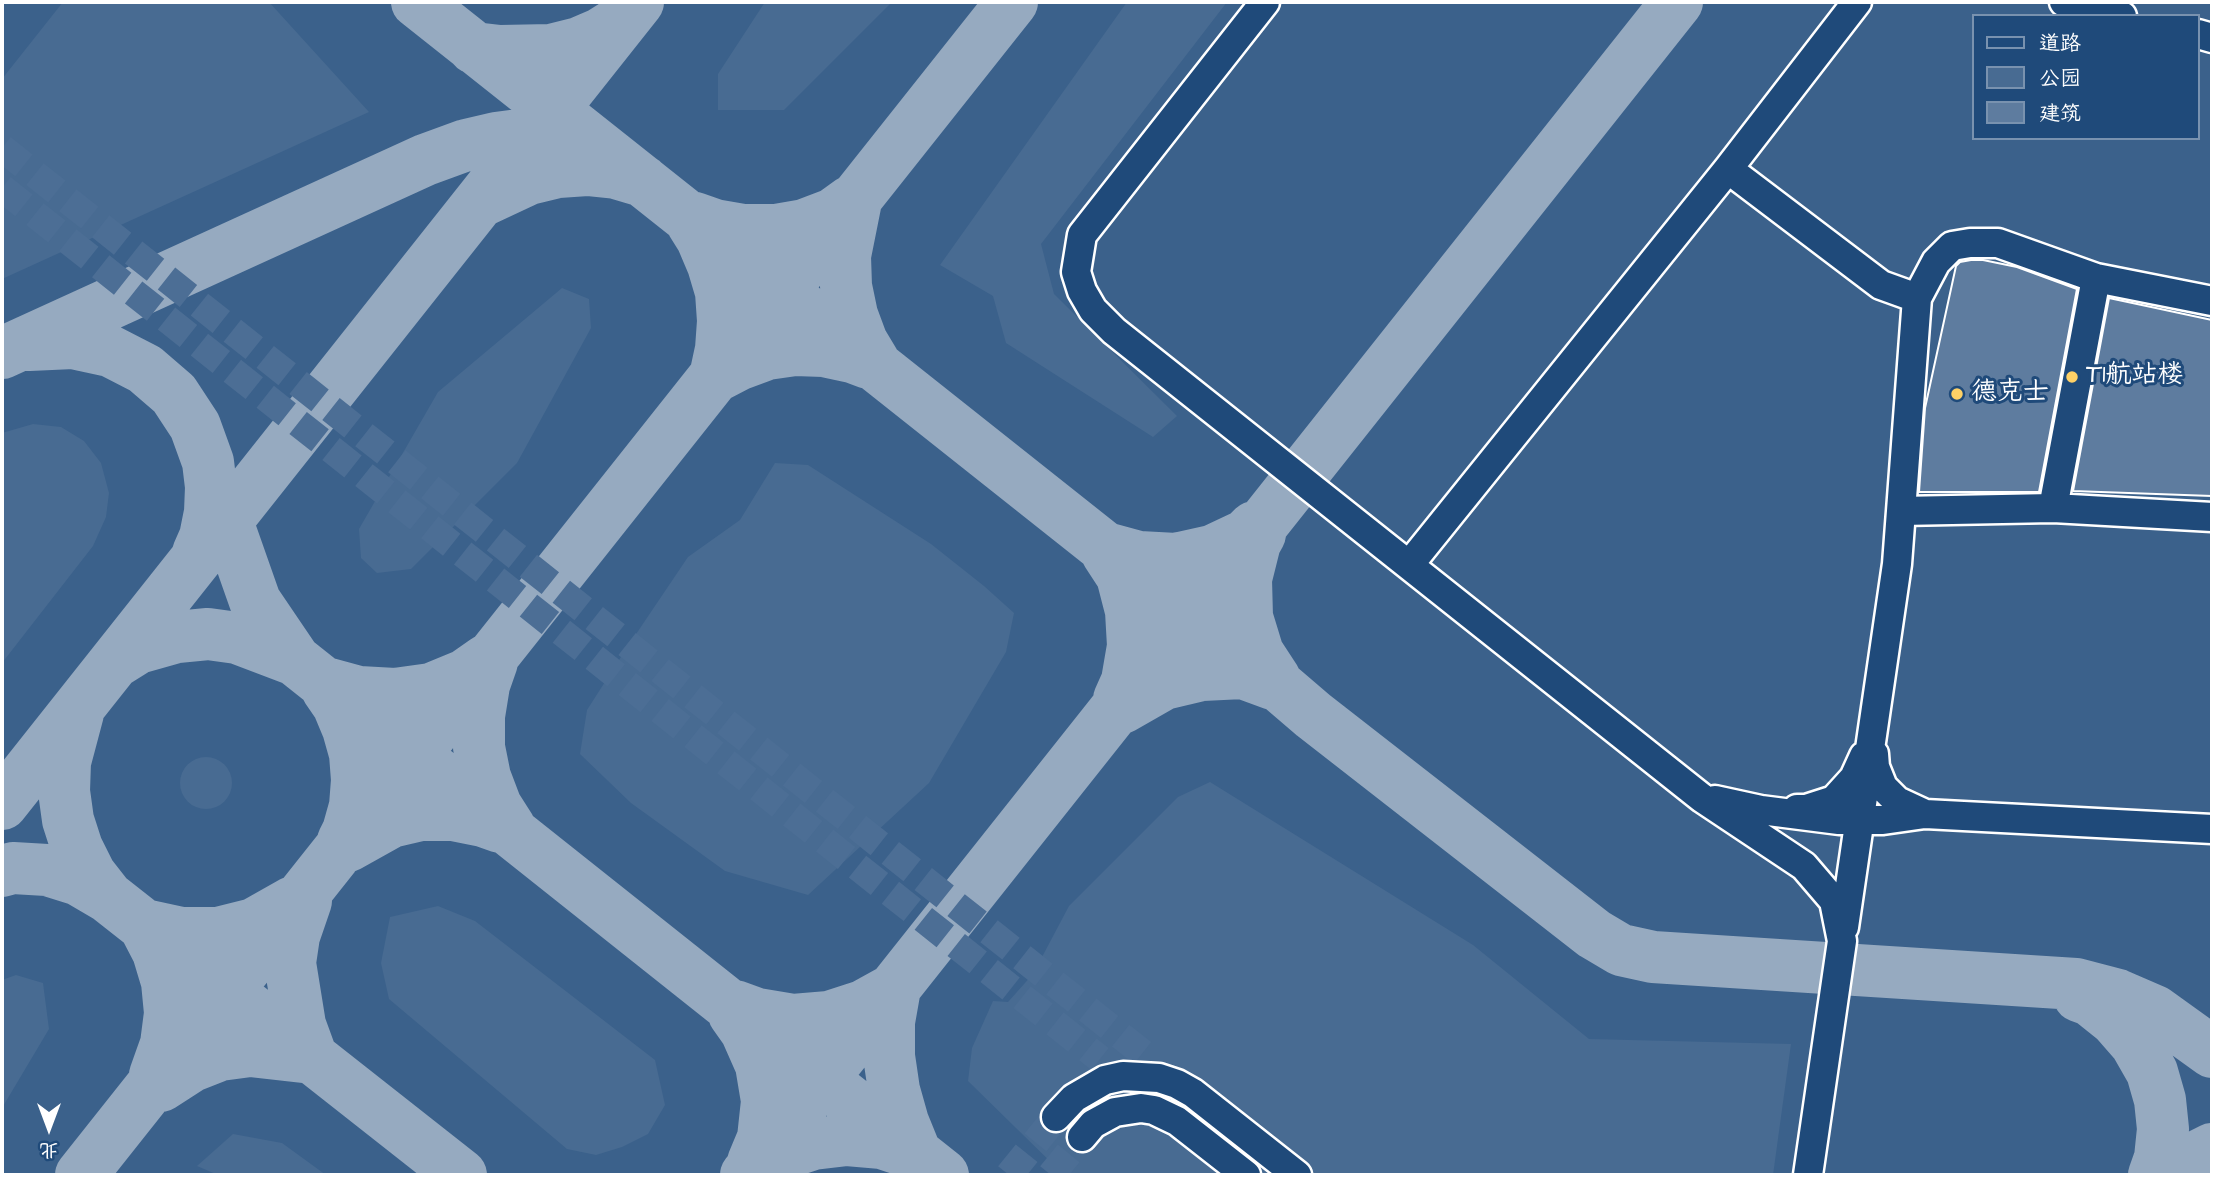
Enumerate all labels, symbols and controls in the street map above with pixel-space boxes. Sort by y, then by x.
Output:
legend [1972,14,2200,140]
text: 道路 [2039,29,2081,58]
text: 公园 [2039,64,2081,93]
text: 建筑 [2039,99,2081,128]
place label: T1航站楼 [2086,361,2184,393]
marker: T1航站楼 [2064,369,2080,385]
place label: 德克士 [1971,378,2049,410]
marker: 德克士 [1949,386,1965,402]
north arrow [14,1093,84,1163]
text: 北 [40,1136,59,1163]

